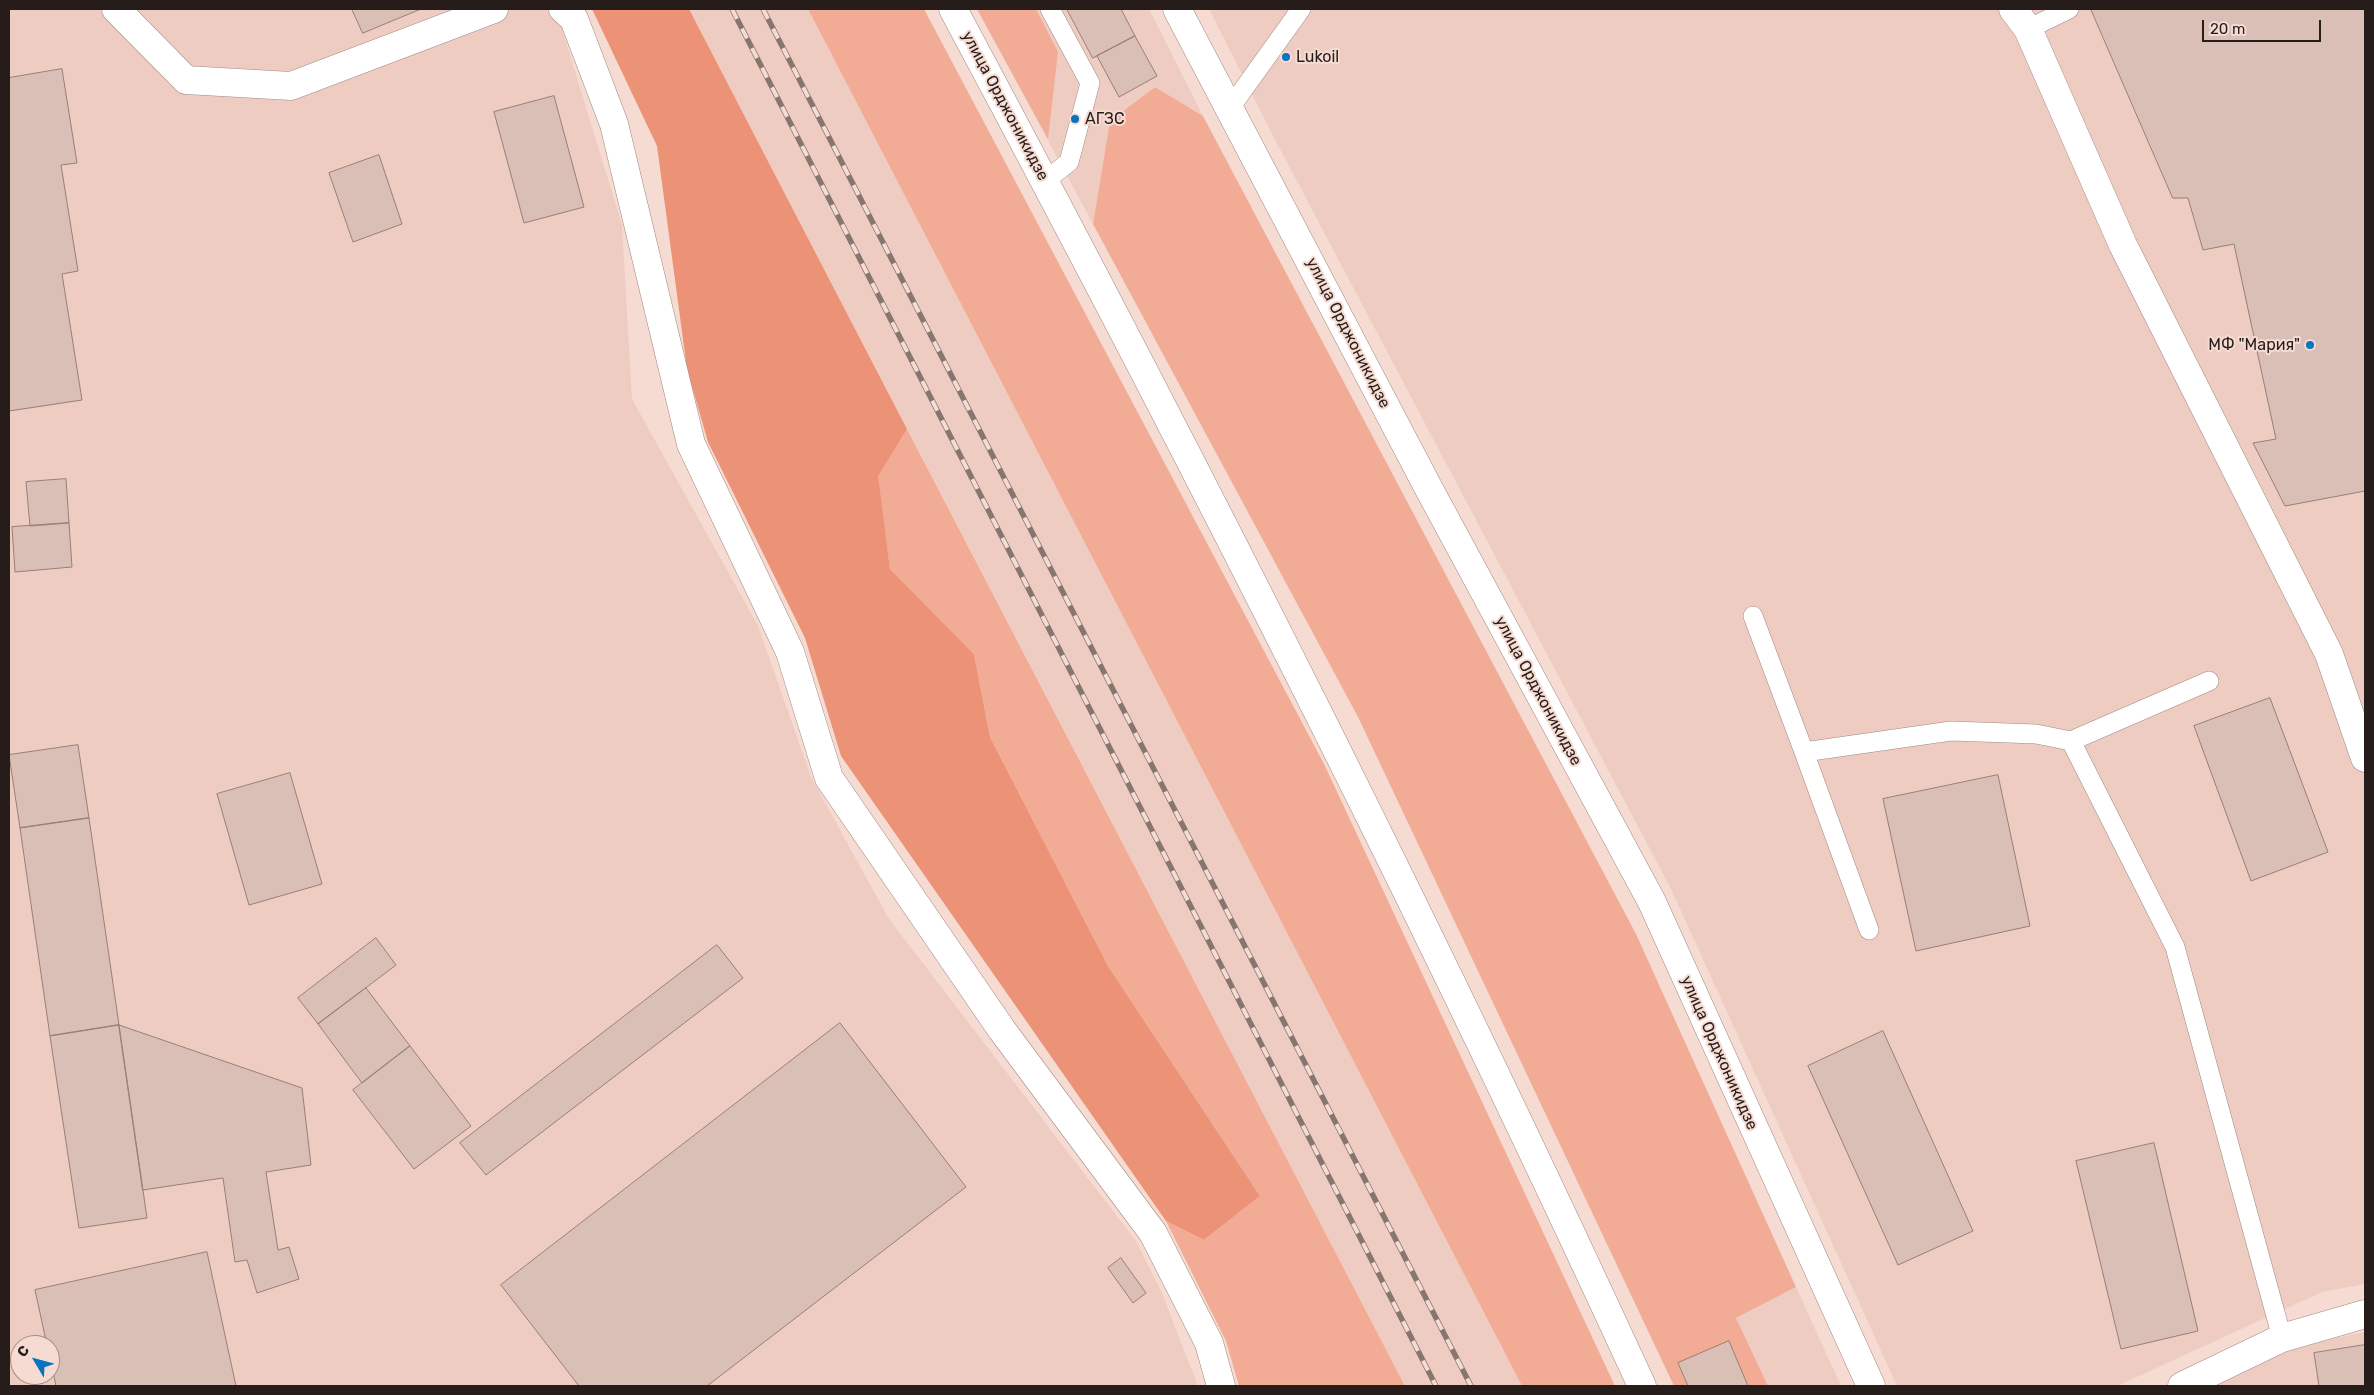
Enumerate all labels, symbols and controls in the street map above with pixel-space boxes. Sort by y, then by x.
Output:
scale bar [2204,10,2323,42]
text: 20 m [2210,20,2245,38]
street label: улица Орджоникидзе [957,28,1053,184]
place label: Lukoil [1296,47,1339,67]
marker: Lukoil [1280,51,1292,63]
place label: АГЗС [1085,109,1125,129]
marker: АГЗС [1069,113,1081,125]
street label: улица Орджоникидзе [1302,254,1394,412]
place label: МФ "Мария" [2208,335,2300,355]
marker: МФ "Мария" [2304,339,2316,351]
street label: улица Орджоникидзе [1490,613,1586,769]
street label: улица Орджоникидзе [1676,973,1762,1133]
north arrow [10,1335,60,1385]
text: С [14,1342,33,1360]

